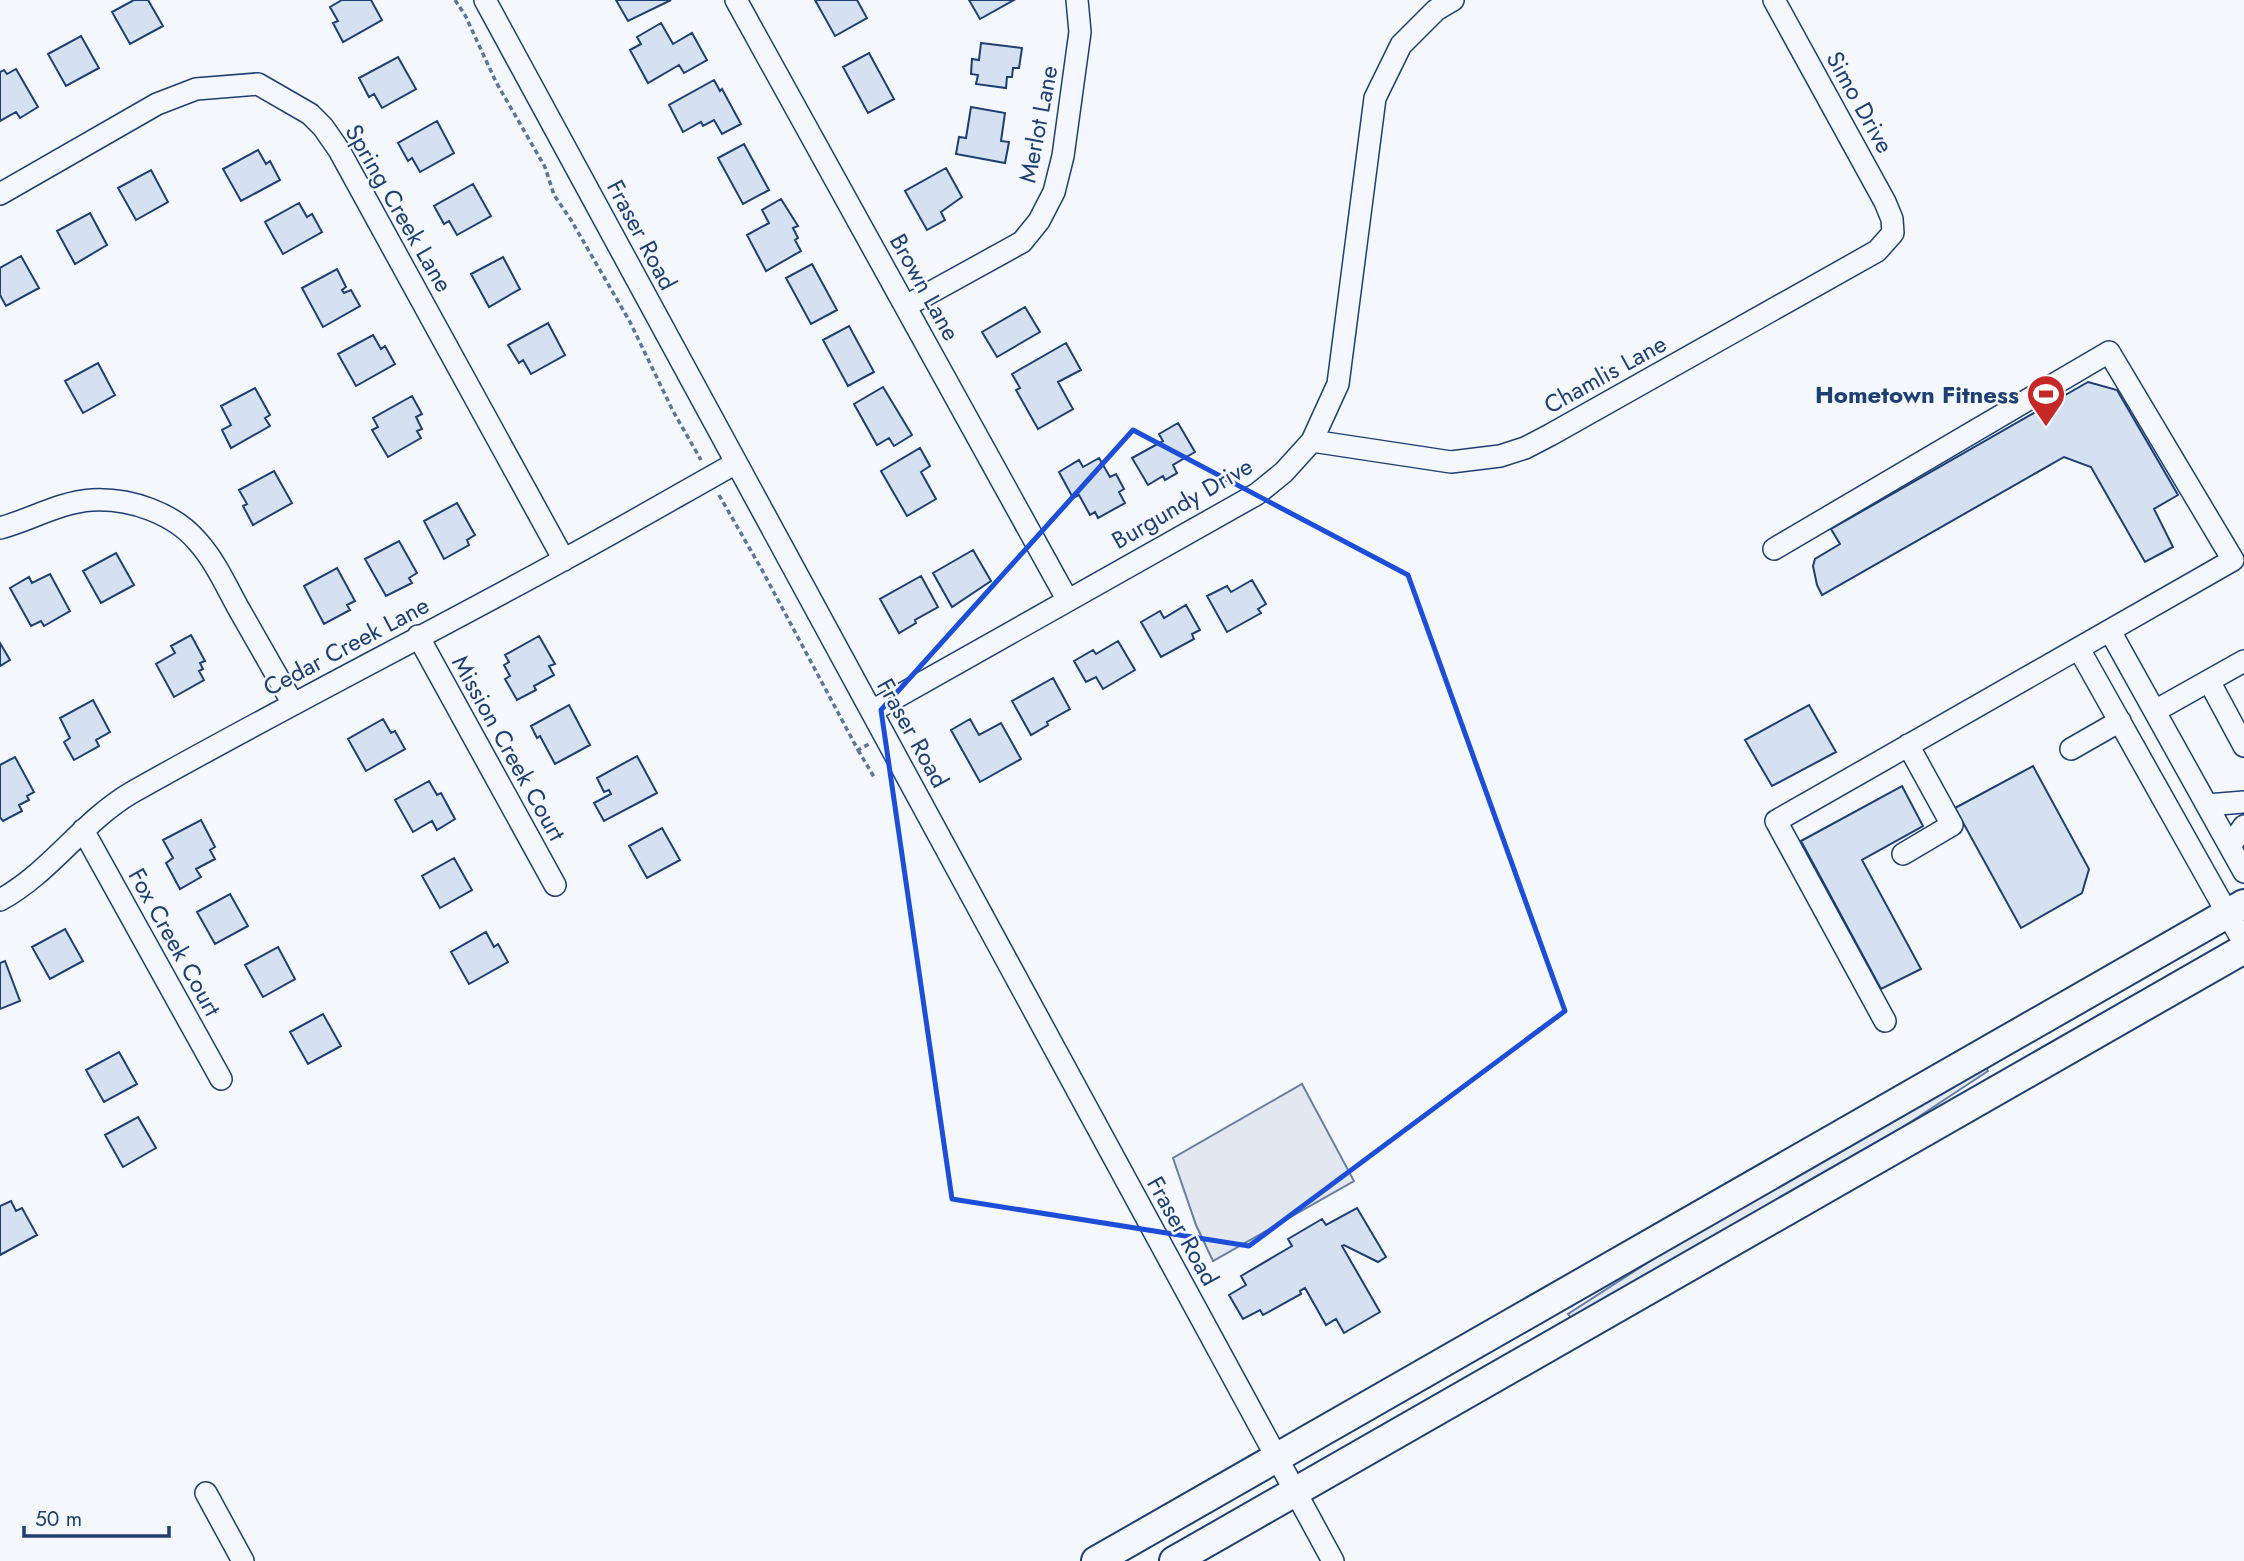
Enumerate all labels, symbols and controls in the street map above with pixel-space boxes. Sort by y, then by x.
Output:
street label: Simo Drive [1818,45,1902,159]
street label: Merlot Lane [1009,62,1067,186]
street label: Spring Creek Lane [337,117,461,299]
street label: Fraser Road [598,174,686,296]
street label: Brown Lane [881,227,969,347]
street label: Chamlis Lane [1537,326,1673,422]
sports icon: Hometown Fitness [2025,373,2067,428]
place label: Hometown Fitness [1815,377,2019,412]
street label: Burgundy Drive [1105,448,1259,558]
street label: Cedar Creek Lane [257,587,435,705]
street label: Mission Creek Court [443,649,575,847]
street label: Fraser Road [868,672,958,794]
street label: Fox Creek Court [120,862,230,1023]
street label: Fraser Road [1138,1170,1228,1292]
scale bar [24,1494,170,1538]
text: 50 m [35,1504,82,1534]

